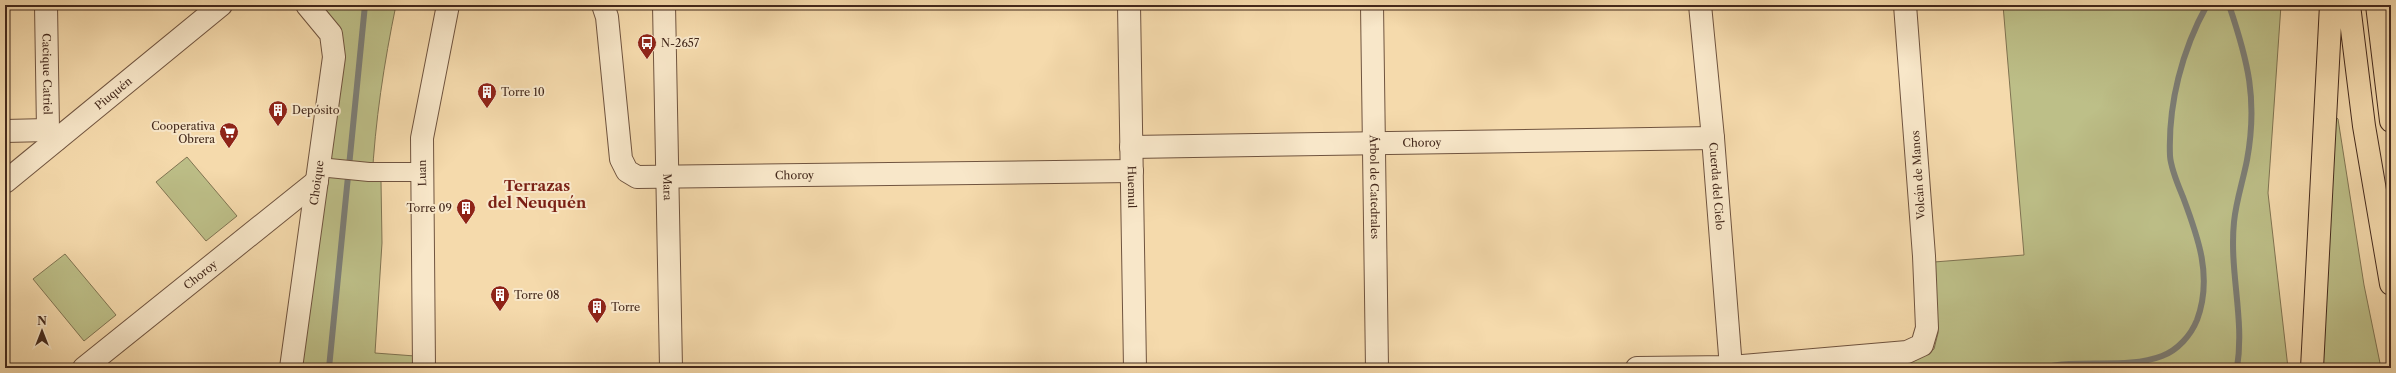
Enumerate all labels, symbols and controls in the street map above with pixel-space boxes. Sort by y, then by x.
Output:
bus stop icon: N-2657 [636,32,658,60]
street label: Cacique Catriel [39,33,55,116]
place label: N-2657 [661,36,700,50]
street label: Piuquén [92,74,135,113]
building icon: Torre 10 [476,81,498,109]
place label: Torre 10 [501,85,545,99]
building icon: Depósito [267,99,289,127]
place label: Depósito [292,103,340,117]
place label: Cooperativa Obrera [151,119,215,146]
supermarket icon: Cooperativa Obrera [218,121,240,149]
street label: Volcán de Manos [1908,130,1928,221]
street label: Árbol de Catedrales [1367,134,1382,239]
street label: Choroy [1402,135,1443,150]
street label: Cuerda del Cielo [1706,142,1727,231]
street label: Choique [307,159,327,206]
street label: Luan [415,159,429,186]
street label: Huemul [1125,166,1139,209]
street label: Choroy [775,168,815,182]
street label: Mara [660,173,675,201]
district label: Terrazas del Neuquén [488,176,587,212]
building icon: Torre 09 [455,197,477,225]
place label: Torre 09 [406,201,452,215]
street label: Choroy [181,256,221,292]
building icon: Torre 08 [489,284,511,312]
place label: Torre 08 [514,288,560,302]
building icon: Torre [586,296,608,324]
place label: Torre [611,300,640,314]
north arrow [22,311,62,351]
text: N [37,314,47,328]

